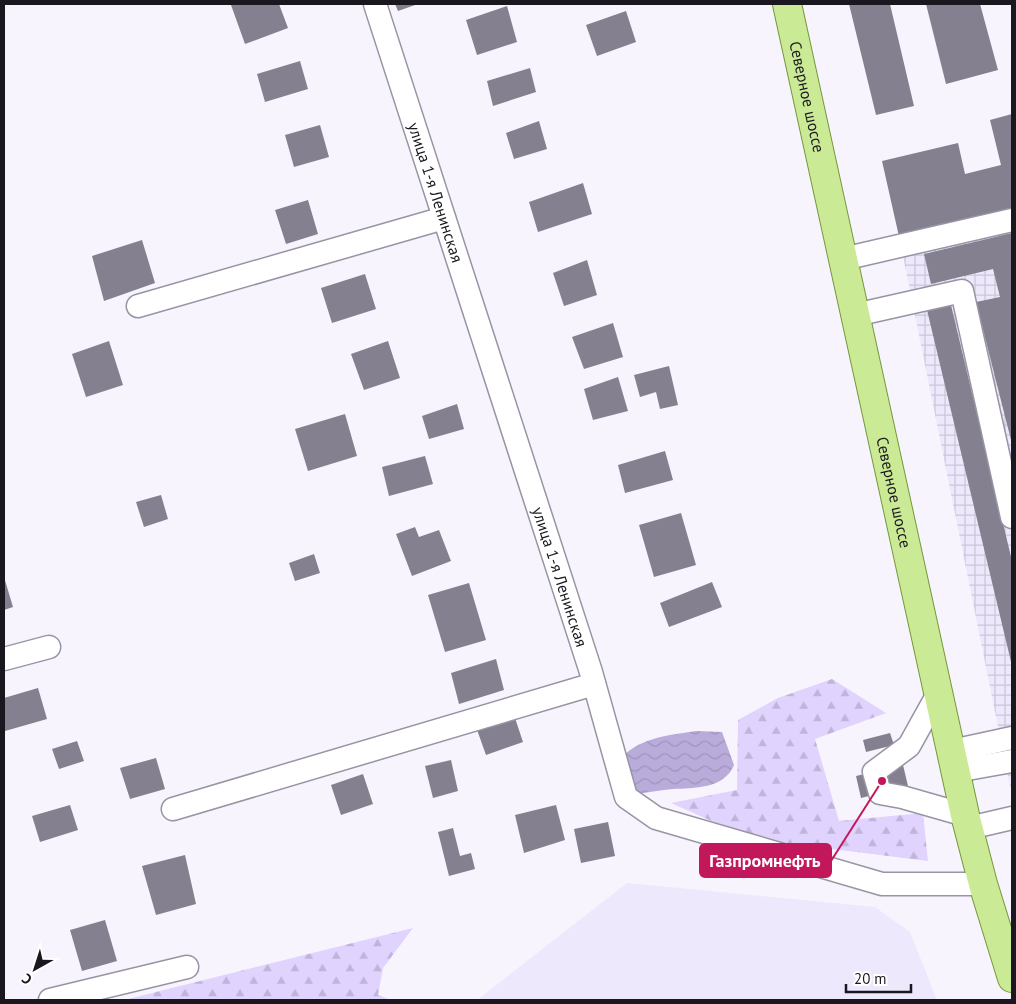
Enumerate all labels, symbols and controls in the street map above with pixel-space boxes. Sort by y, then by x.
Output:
street label: Северное шоссе [785,39,829,154]
street label: улица 1-я Ленинская [404,120,468,265]
street label: Северное шоссе [872,435,916,550]
street label: улица 1-я Ленинская [528,504,592,649]
callout: Газпромнефть [700,844,831,877]
text: Газпромнефть [709,849,821,872]
north arrow [10,944,60,994]
scale bar [846,962,911,994]
text: 20 m [854,969,887,988]
text: С [18,970,36,989]

